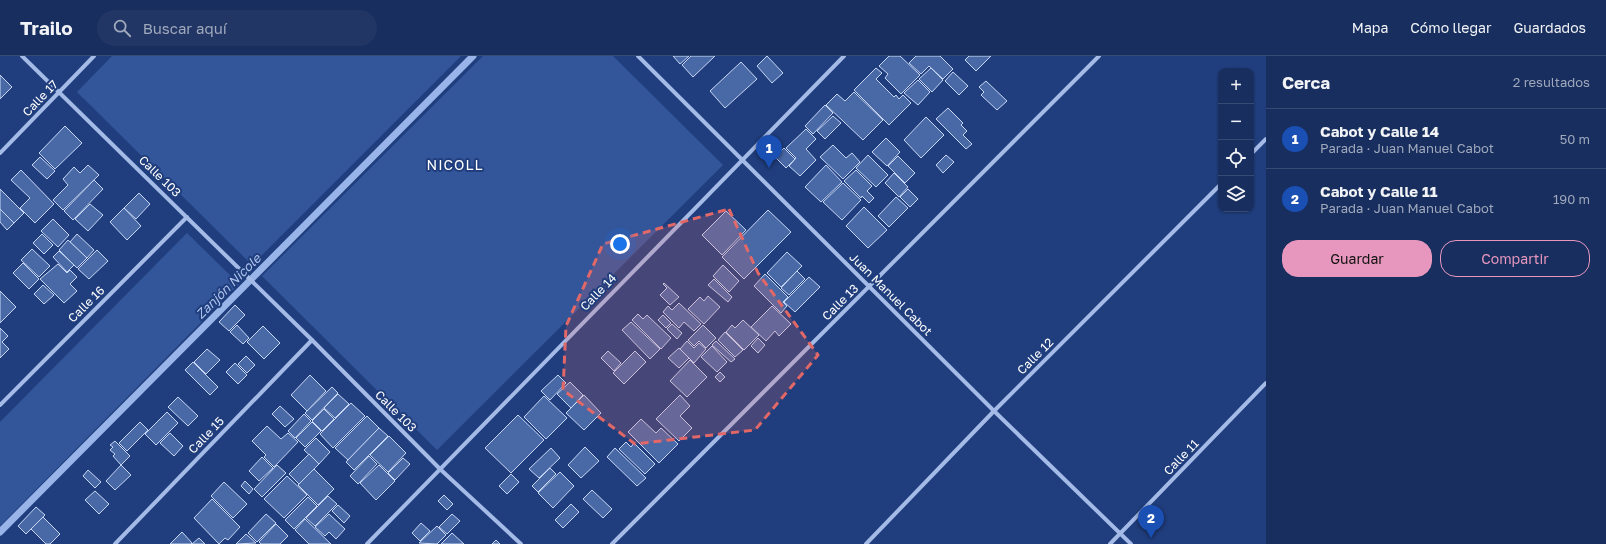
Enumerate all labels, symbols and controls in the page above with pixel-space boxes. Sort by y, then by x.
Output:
search box [97,10,377,46]
text: Trailo [20,16,73,39]
icon: search [111,17,133,39]
text: Buscar aquí [143,19,227,37]
text: Mapa [1352,19,1388,36]
text: Cómo llegar [1410,19,1491,36]
text: Guardados [1513,19,1586,36]
map controls [1218,68,1254,212]
button: + [1218,68,1254,104]
text: Cerca [1282,72,1330,93]
text: 2 resultados [1513,74,1590,90]
street label: Calle 17 [19,77,61,119]
button: − [1218,104,1254,140]
text: Cabot y Calle 14 [1320,122,1439,140]
text: 1 [1292,131,1298,147]
text: 50 m [1560,131,1590,147]
pin: 1 [756,135,782,168]
button: locate [1218,140,1254,176]
text: Parada · Juan Manuel Cabot [1320,140,1494,156]
street label: Calle 103 [136,152,184,200]
district label: NICOLL [427,156,483,173]
button: layers [1218,176,1254,212]
text: Cabot y Calle 11 [1320,182,1437,200]
text: 2 [1291,191,1299,207]
text: 190 m [1553,191,1590,207]
text: Parada · Juan Manuel Cabot [1320,200,1494,216]
your location [610,234,630,254]
button: Guardar [1282,240,1432,277]
button: Compartir [1440,240,1590,277]
water label: Zanjón Nicole [192,249,265,322]
street label: Juan Manuel Cabot [846,249,936,339]
street label: Calle 14 [577,270,619,314]
street label: Calle 13 [819,281,861,323]
street label: Calle 16 [65,283,107,325]
street label: Calle 12 [1014,335,1056,377]
street label: Calle 103 [372,387,420,435]
street label: Calle 15 [185,413,227,456]
street label: Calle 11 [1160,436,1202,478]
pin: 2 [1138,505,1164,538]

